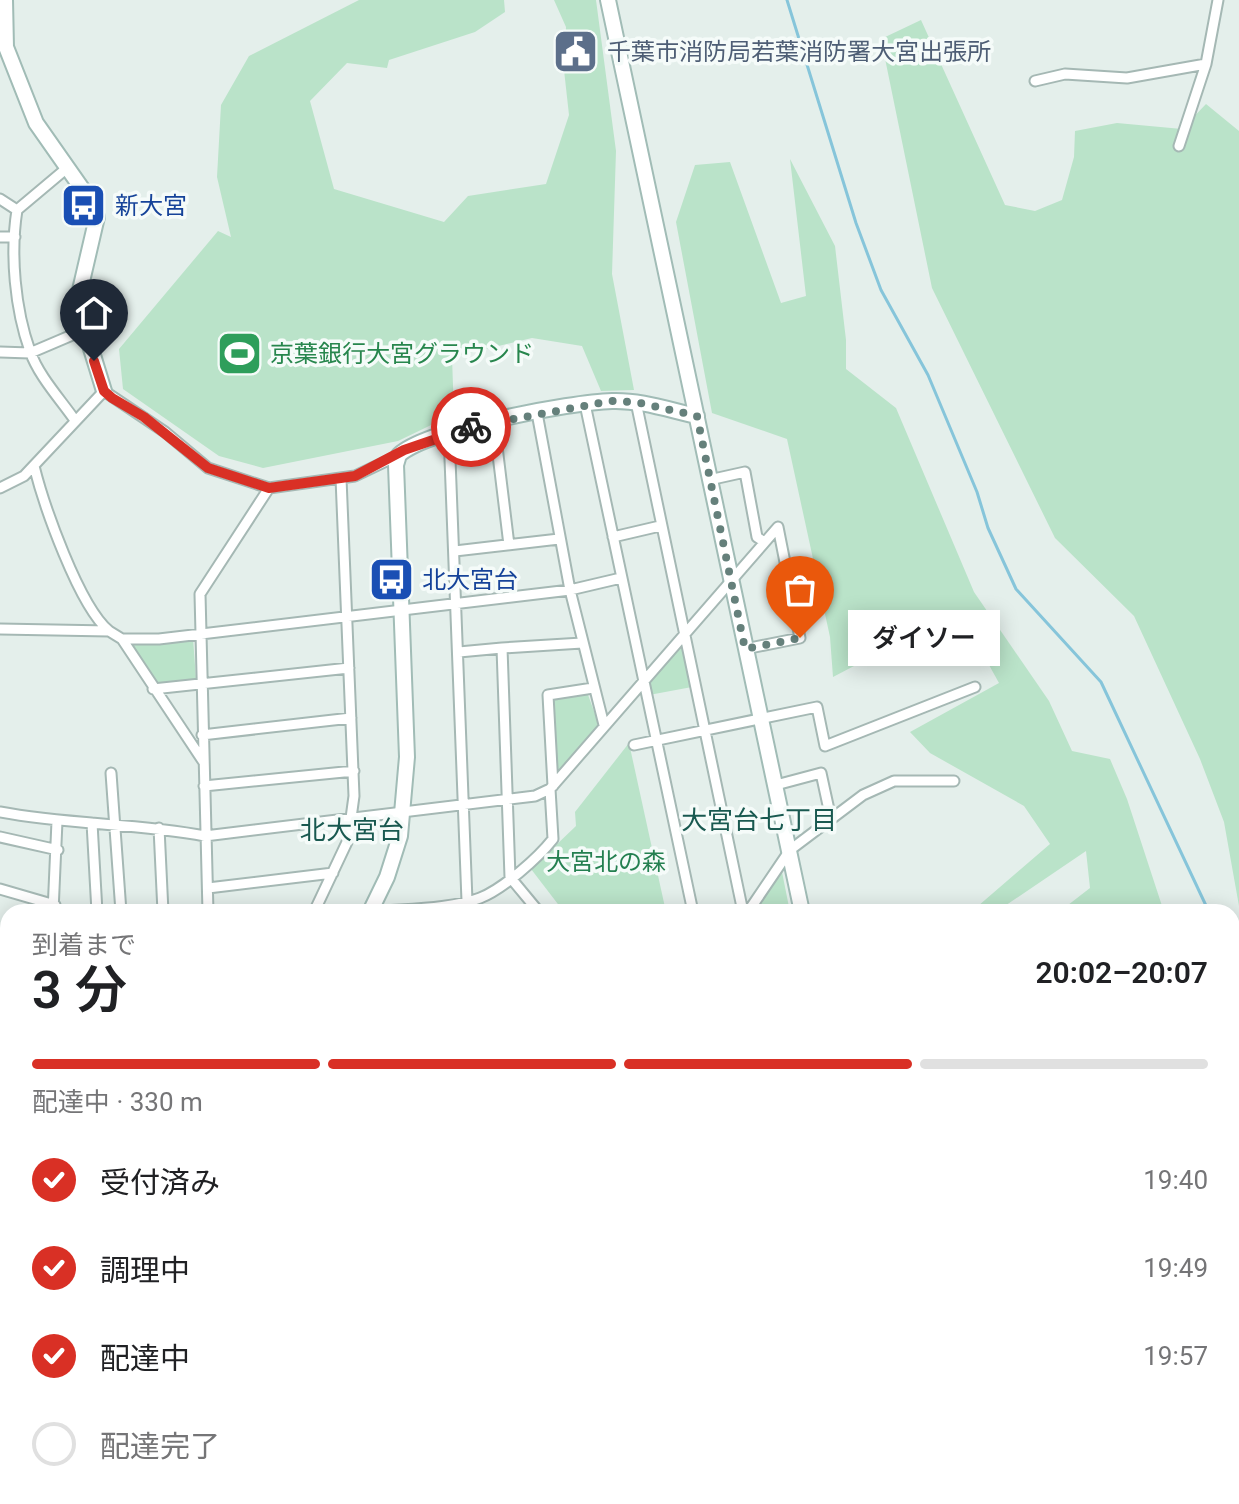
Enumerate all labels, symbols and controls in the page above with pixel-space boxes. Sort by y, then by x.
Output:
public building icon: 千葉市消防局若葉消防署大宮出張所 [552,28,600,76]
place label: 千葉市消防局若葉消防署大宮出張所 [607,38,991,66]
bus stop icon: 新大宮 [60,182,108,230]
place label: 新大宮 [115,192,187,220]
pin [60,279,128,361]
icon: home [72,291,116,335]
sports icon: 京葉銀行大宮グラウンド [215,330,263,378]
place label: 京葉銀行大宮グラウンド [270,340,534,368]
courier [431,387,511,467]
icon: bike [449,405,493,449]
bus stop icon: 北大宮台 [367,556,415,604]
pin [766,556,834,638]
place label: 北大宮台 [422,566,518,594]
icon: bag [778,568,822,612]
callout: ダイソー [848,610,1000,666]
text: ダイソー [872,623,976,653]
district label: 大宮台七丁目 [681,805,837,835]
district label: 北大宮台 [300,815,404,845]
park label: 大宮北の森 [546,848,666,876]
text: 到着まで [32,930,136,960]
text: 20:02–20:07 [1035,955,1208,990]
text: 3 分 [32,960,127,1021]
text: 配達中 · 330 m [32,1087,203,1117]
icon: check [32,1158,76,1202]
text: 受付済み [100,1165,220,1200]
text: 19:40 [1143,1165,1208,1195]
icon: check [32,1246,76,1290]
text: 調理中 [100,1253,190,1288]
text: 19:49 [1143,1253,1208,1283]
icon: check [32,1334,76,1378]
text: 配達中 [100,1341,190,1376]
text: 19:57 [1143,1341,1208,1371]
text: 配達完了 [100,1429,220,1464]

